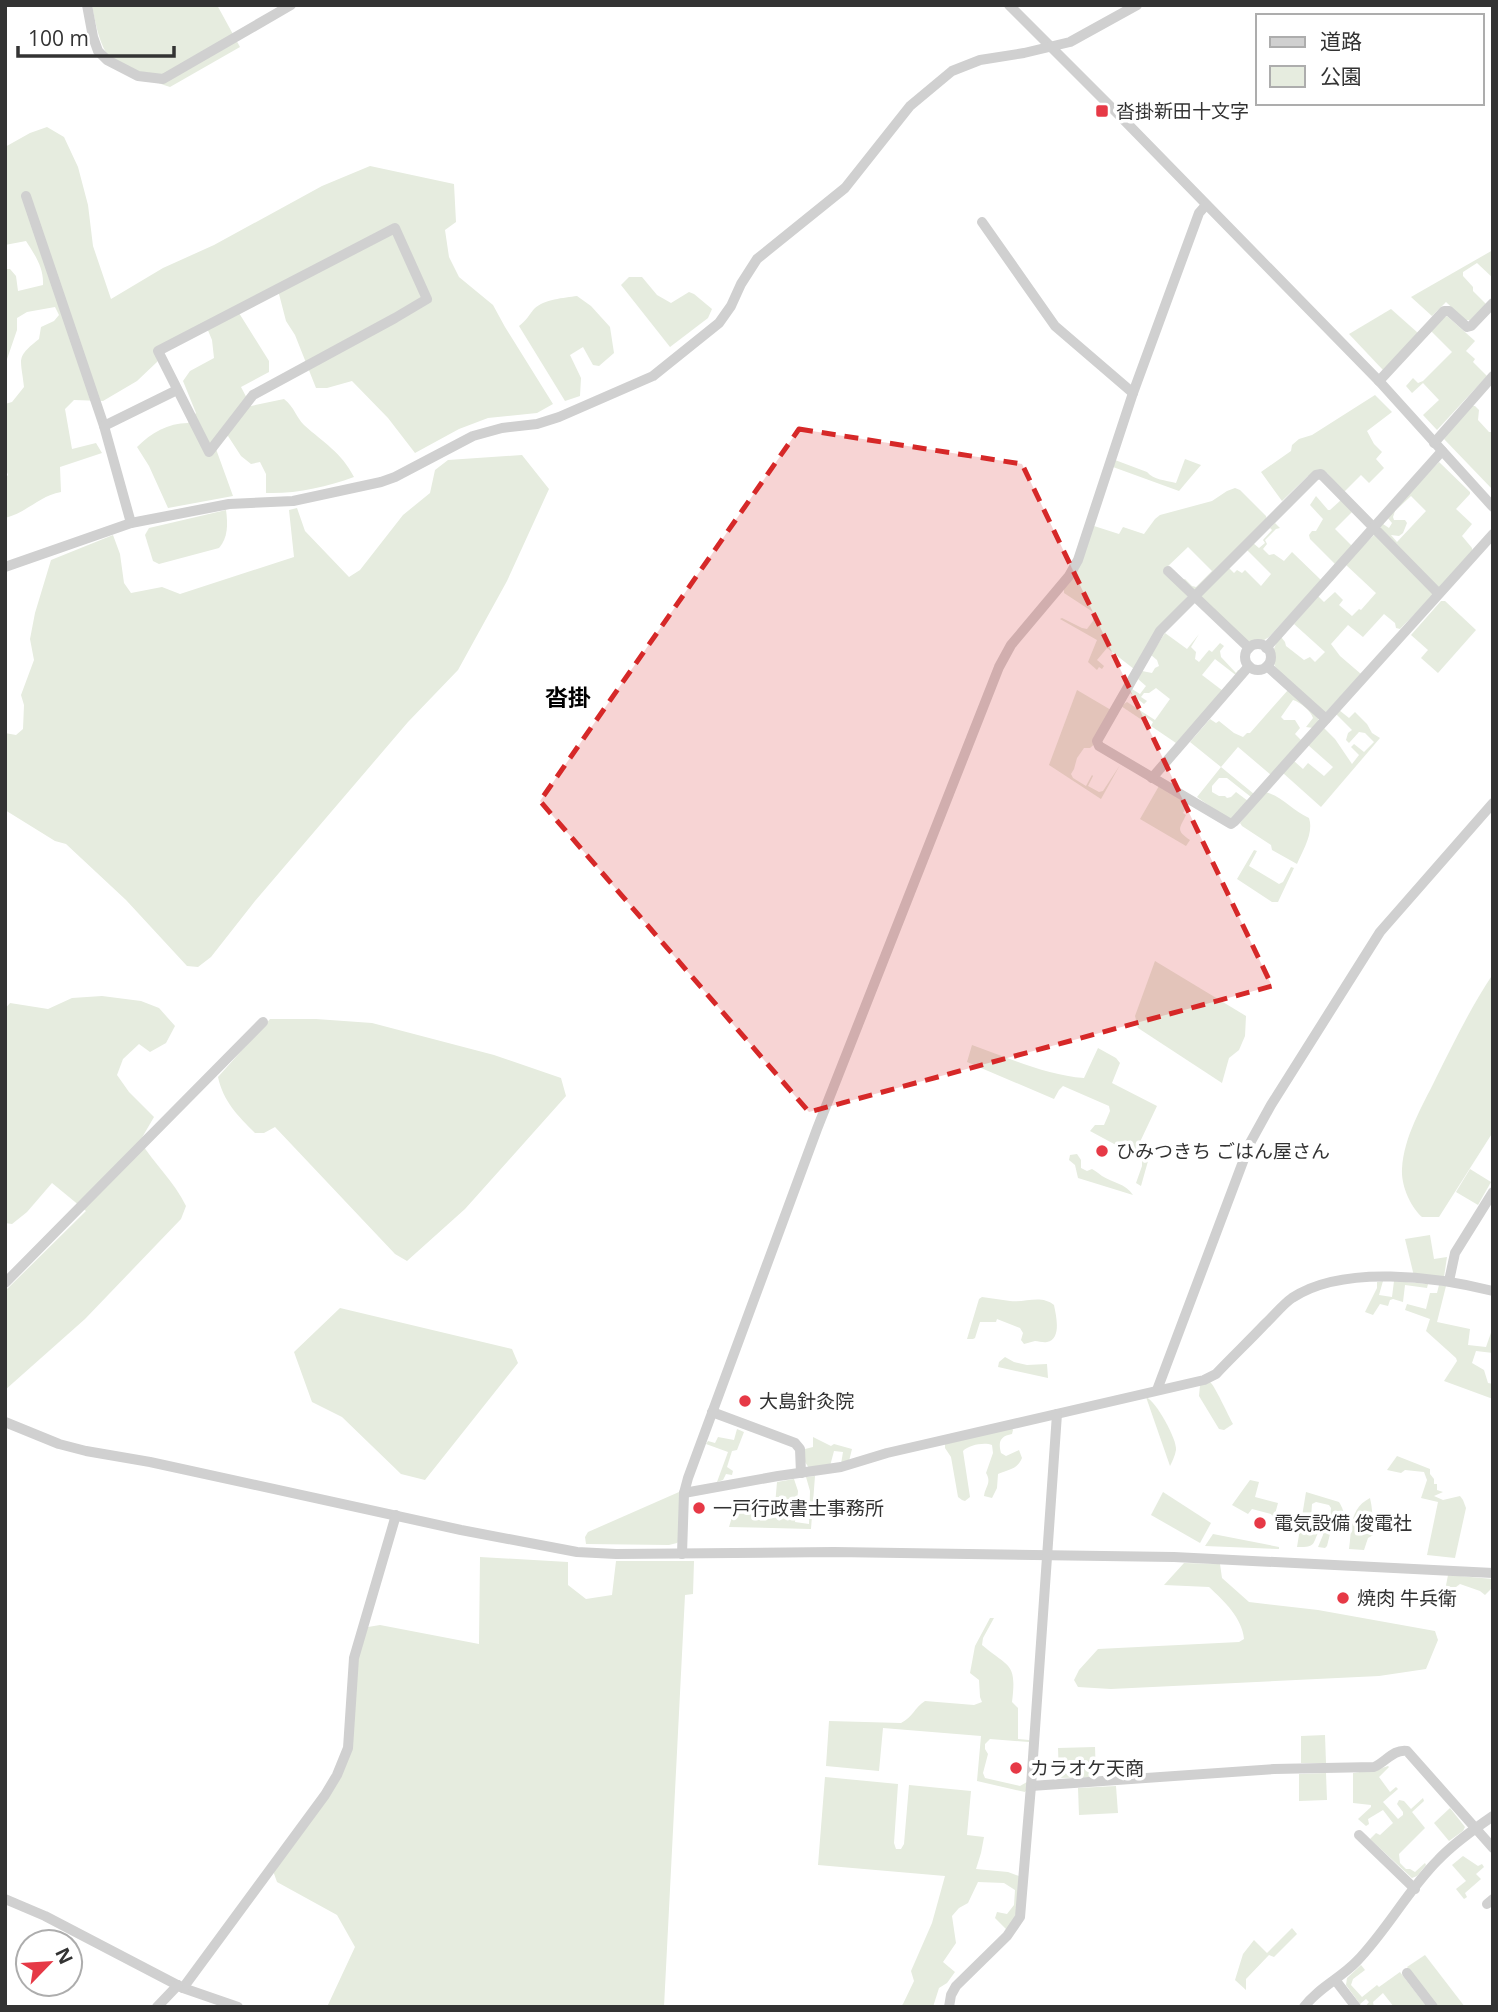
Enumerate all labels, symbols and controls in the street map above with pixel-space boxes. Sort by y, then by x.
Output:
scale bar [18,14,173,58]
legend [1256,14,1484,105]
text: 100 m [28,24,89,52]
text: 道路 [1320,27,1362,55]
text: 公園 [1320,62,1362,90]
place label: 沓掛新田十文字 [1116,98,1249,124]
marker: 沓掛新田十文字 [1094,103,1110,119]
district label: 沓掛 [545,681,591,713]
place label: ひみつきち ごはん屋さん [1116,1138,1330,1164]
marker: ひみつきち ごはん屋さん [1094,1143,1110,1159]
place label: 大島針灸院 [759,1388,854,1414]
marker: 大島針灸院 [737,1393,753,1409]
place label: 一戸行政書士事務所 [713,1495,884,1521]
marker: 一戸行政書士事務所 [691,1500,707,1516]
place label: 電気設備 俊電社 [1274,1510,1412,1536]
marker: 電気設備 俊電社 [1252,1515,1268,1531]
place label: 焼肉 牛兵衛 [1357,1585,1457,1611]
marker: 焼肉 牛兵衛 [1335,1590,1351,1606]
place label: カラオケ天商 [1030,1755,1144,1781]
marker: カラオケ天商 [1008,1760,1024,1776]
north arrow [14,1928,84,1998]
text: N [49,1943,79,1968]

